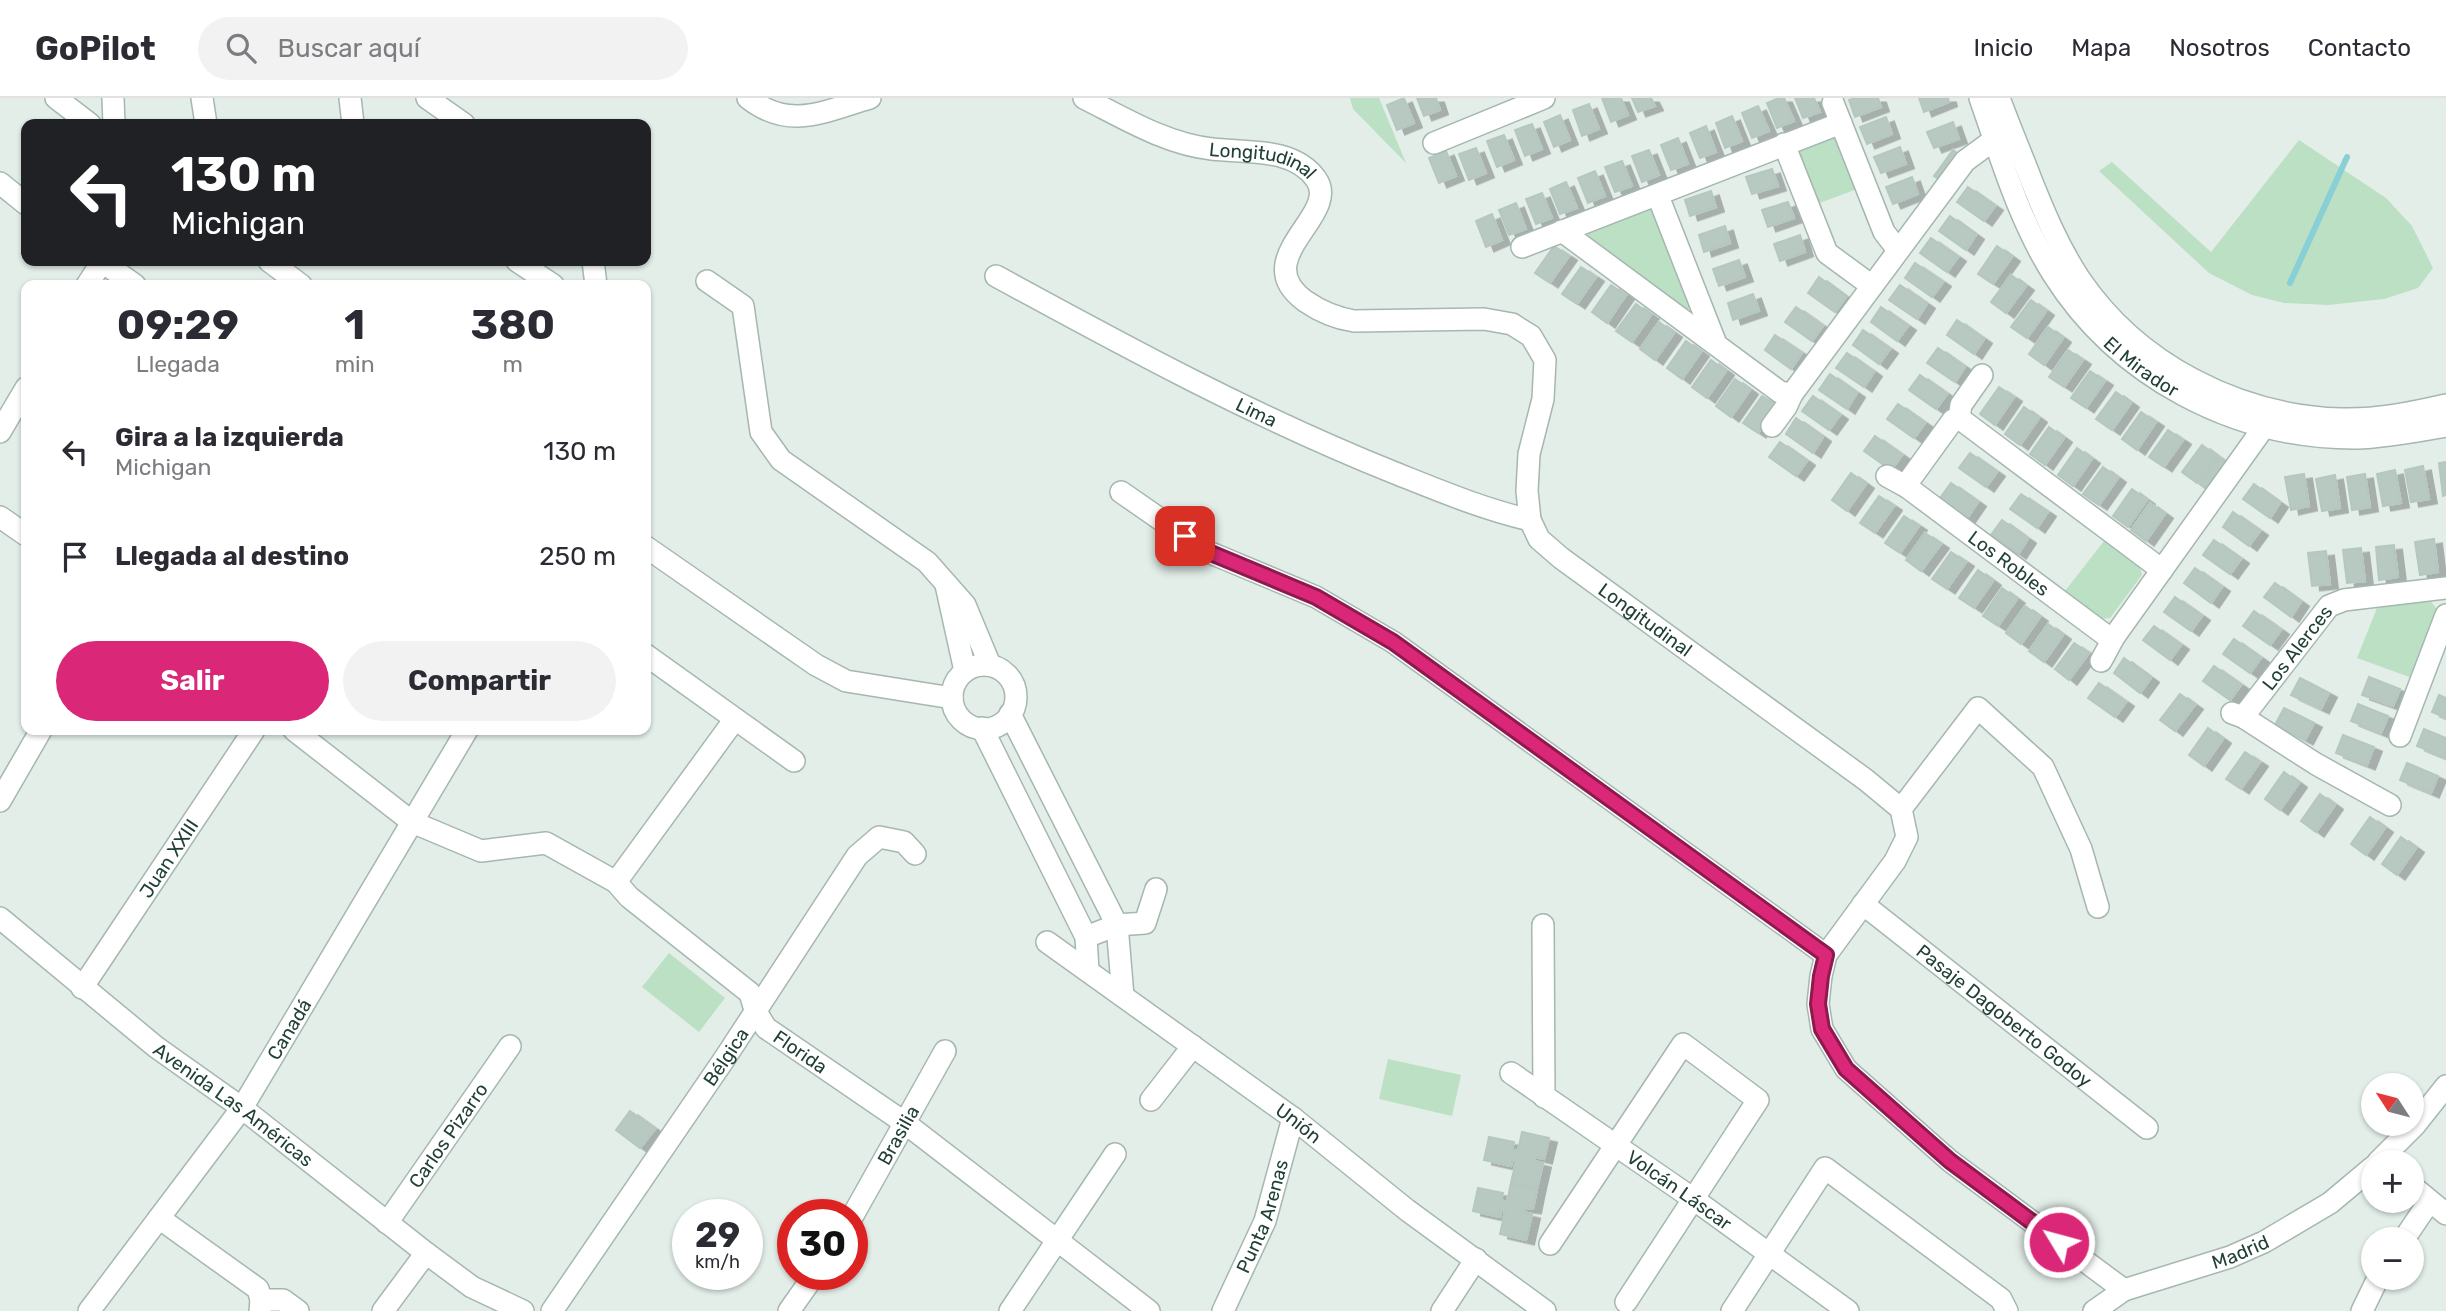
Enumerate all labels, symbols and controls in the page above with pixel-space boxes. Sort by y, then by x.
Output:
search box [198,17,688,80]
text: GoPilot [35,29,156,68]
icon: search [222,29,260,67]
text: Buscar aquí [278,33,420,64]
text: Inicio [1974,34,2033,62]
text: Mapa [2071,34,2131,62]
text: Nosotros [2169,34,2270,62]
text: Contacto [2308,34,2411,62]
street label: Longitudinal [1208,138,1321,184]
text: 130 m [171,145,316,203]
icon: left [56,147,147,238]
text: Michigan [171,204,305,242]
text: 09:29 [117,300,239,350]
text: 1 [344,300,365,350]
text: 380 [470,300,555,350]
street label: El Mirador [2099,332,2183,402]
text: Llegada [136,350,220,378]
text: min [335,350,375,378]
text: m [503,350,523,378]
street label: Lima [1232,393,1281,432]
text: Gira a la izquierda [115,422,344,453]
icon: left [56,433,94,471]
text: 130 m [543,436,616,467]
text: Michigan [115,453,211,481]
pin [1155,506,1215,566]
icon: arrive [1166,517,1204,555]
street label: Los Robles [1964,526,2054,601]
icon: arrive [56,538,94,576]
text: Llegada al destino [115,541,349,572]
text: 250 m [539,541,616,572]
street label: Longitudinal [1594,578,1696,662]
street label: Los Alerces [2257,601,2337,695]
button: Salir [56,641,329,721]
button: Compartir [343,641,616,721]
street label: Juan XXIII [134,815,203,902]
street label: Pasaje Dagoberto Godoy [1912,940,2096,1092]
street label: Canadá [262,995,316,1064]
street label: Bélgica [698,1024,754,1090]
street label: Florida [769,1025,832,1078]
street label: Avenida Las Américas [149,1038,318,1172]
north arrow [2361,1073,2424,1136]
map controls [2361,1073,2424,1290]
street label: Carlos Pizarro [404,1079,493,1192]
street label: Unión [1271,1098,1326,1148]
street label: Brasilia [873,1102,924,1169]
street label: Volcán Láscar [1622,1145,1737,1236]
button: + [2361,1150,2424,1213]
street label: Punta Arenas [1231,1157,1293,1277]
speed limit sign: 30 [777,1199,868,1290]
position arrow [2022,1205,2096,1279]
text: 29 [695,1214,740,1256]
button: − [2361,1227,2424,1290]
street label: Madrid [2209,1230,2273,1274]
text: km/h [695,1251,740,1273]

